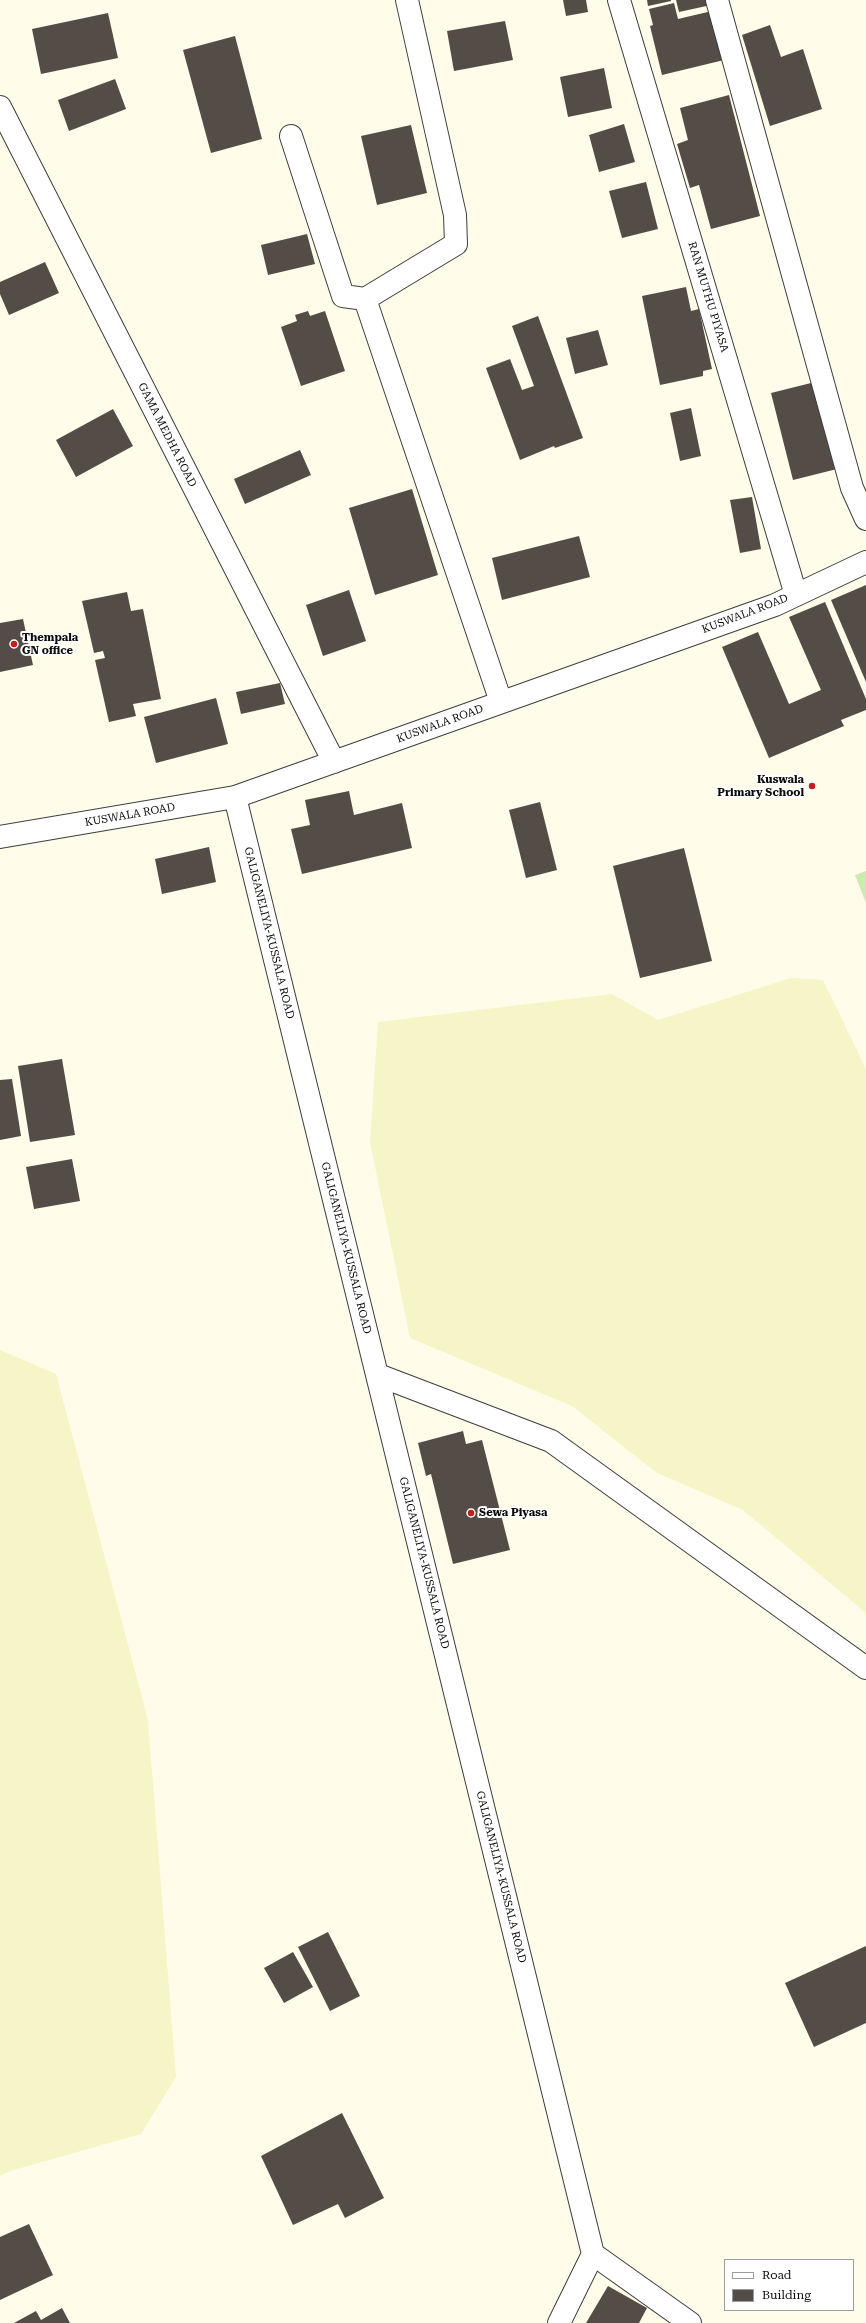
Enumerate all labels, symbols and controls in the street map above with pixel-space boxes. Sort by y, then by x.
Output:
street label: RAN MUTHU PIYASA [685,240,731,354]
street label: GAMA MEDHA ROAD [135,381,199,489]
street label: KUSWALA ROAD [700,591,790,637]
place label: Thempala GN office [22,631,78,657]
marker: Thempala GN office [9,639,19,649]
street label: KUSWALA ROAD [395,702,485,746]
place label: Kuswala Primary School [717,773,804,799]
marker: Kuswala Primary School [807,781,817,791]
street label: KUSWALA ROAD [84,801,176,829]
street label: GALIGANELIYA-KUSSALA ROAD [241,846,297,1020]
street label: GALIGANELIYA-KUSSALA ROAD [318,1161,374,1335]
street label: GALIGANELIYA-KUSSALA ROAD [396,1476,452,1650]
place label: Sewa Piyasa [479,1506,547,1520]
marker: Sewa Piyasa [466,1508,476,1518]
street label: GALIGANELIYA-KUSSALA ROAD [473,1790,529,1964]
legend [724,2259,854,2311]
text: Road [762,2268,791,2282]
text: Building [762,2288,811,2302]

